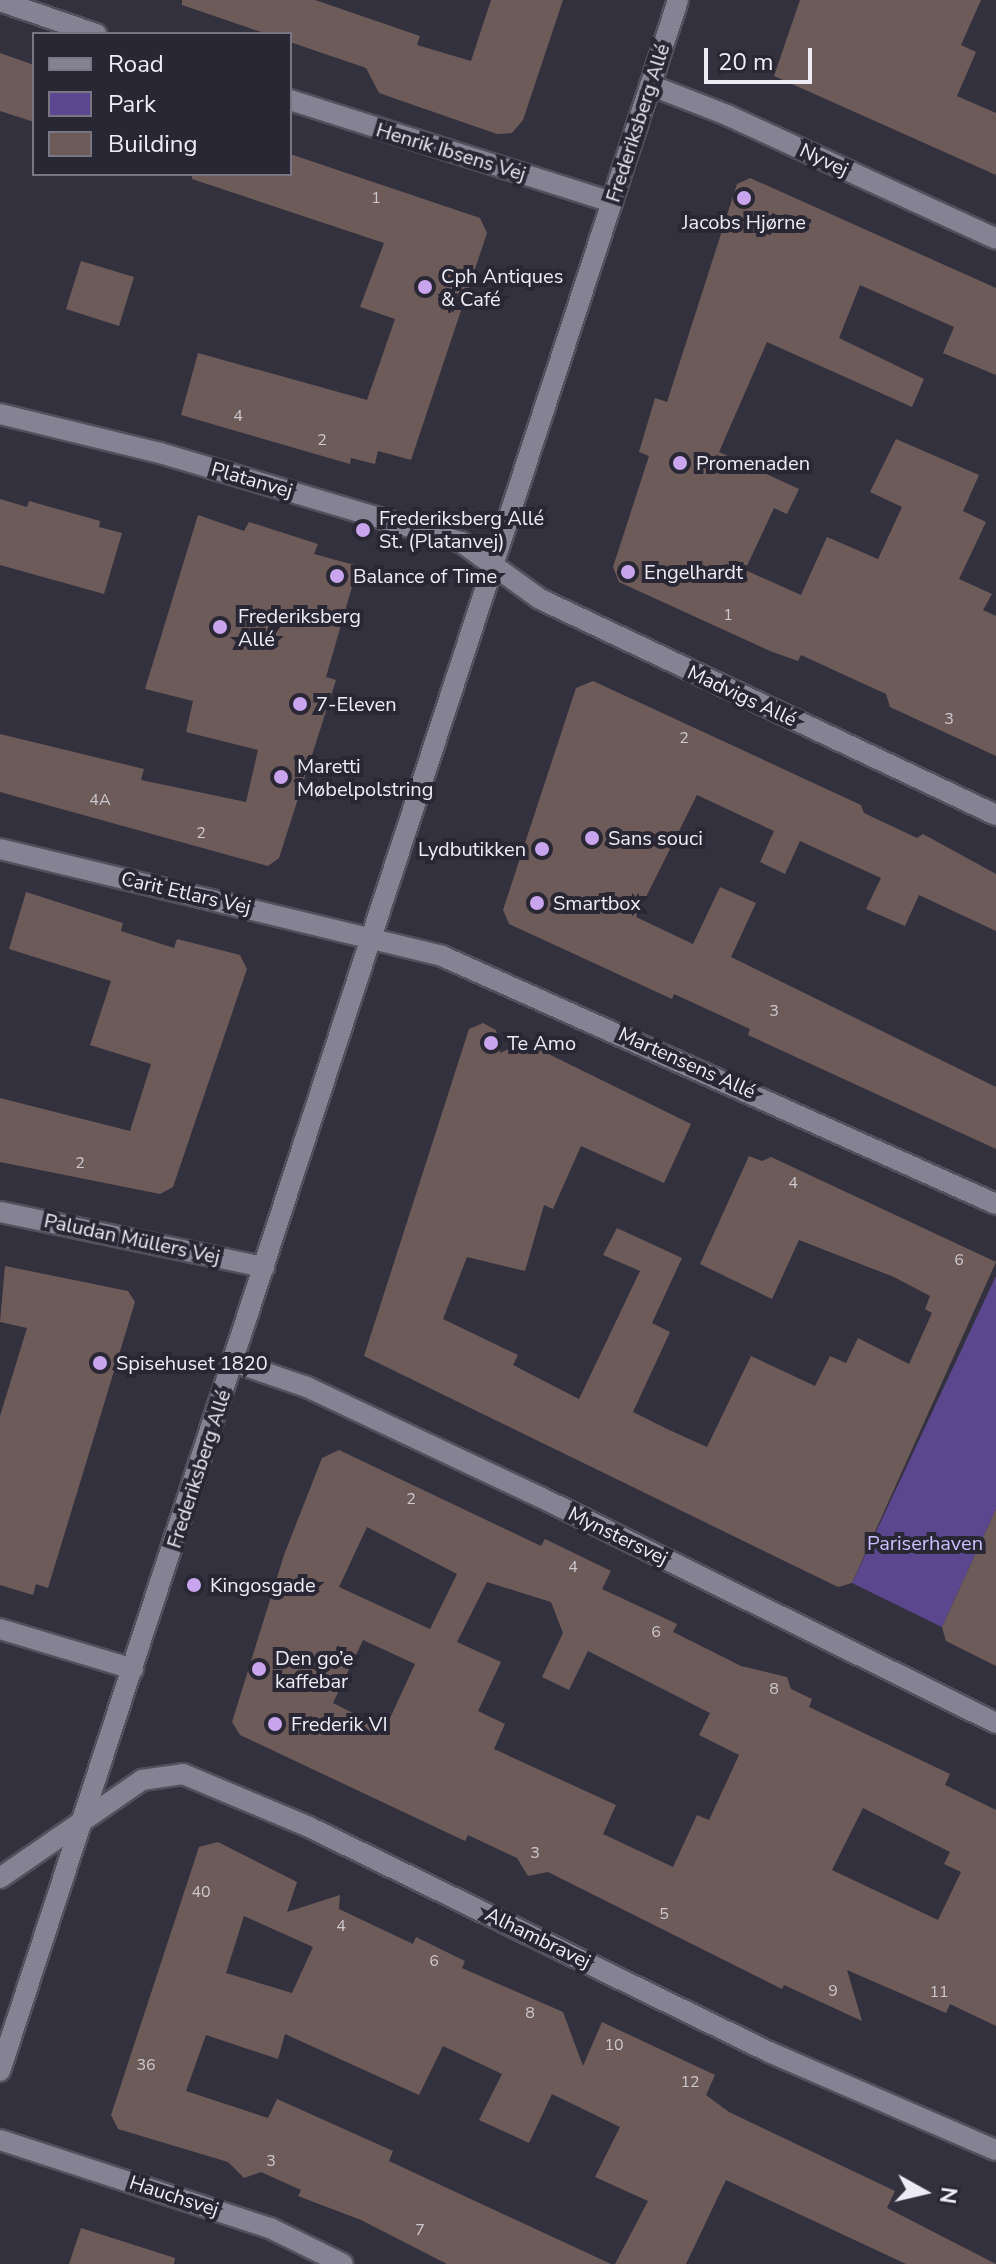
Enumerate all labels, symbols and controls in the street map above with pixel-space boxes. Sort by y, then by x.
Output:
legend [32,32,292,176]
scale bar [708,32,816,82]
street label: Frederiksberg Allé [601,41,675,205]
text: 20 m [718,46,774,78]
text: Road [108,48,164,80]
text: Park [108,88,156,120]
street label: Henrik Ibsens Vej [373,118,529,186]
text: Building [108,128,198,160]
street label: Nyvej [796,138,852,182]
house number: 1 [371,188,381,208]
marker: Jacobs Hjørne [735,189,753,207]
place label: Jacobs Hjørne [682,210,806,234]
place label: Cph Antiques & Café [441,264,563,311]
marker: Cph Antiques & Café [416,278,434,296]
house number: 4 [233,406,243,426]
house number: 2 [317,430,327,450]
place label: Promenaden [696,451,810,475]
marker: Promenaden [671,454,689,472]
street label: Platanvej [209,457,295,503]
place label: Frederiksberg Allé St. (Platanvej) [379,506,544,553]
marker: Frederiksberg Allé St. (Platanvej) [354,521,372,539]
place label: Engelhardt [644,560,743,584]
marker: Engelhardt [619,563,637,581]
place label: Balance of Time [353,564,497,588]
marker: Balance of Time [328,567,346,585]
place label: Frederiksberg Allé [238,604,361,651]
house number: 1 [723,605,733,625]
marker: Frederiksberg Allé [209,616,231,638]
street label: Madvigs Allé [684,660,800,732]
place label: 7-Eleven [316,692,397,716]
marker: 7-Eleven [291,695,309,713]
house number: 3 [944,709,954,729]
house number: 2 [679,728,689,748]
place label: Maretti Møbelpolstring [297,754,433,801]
marker: Maretti Møbelpolstring [272,768,290,786]
house number: 4A [89,790,111,810]
house number: 2 [196,823,206,843]
place label: Sans souci [608,826,703,850]
marker: Sans souci [583,829,601,847]
place label: Lydbutikken [418,837,526,861]
marker: Lydbutikken [533,840,551,858]
street label: Carit Etlars Vej [119,866,253,920]
place label: Smartbox [553,891,641,915]
marker: Smartbox [528,894,546,912]
house number: 3 [769,1001,779,1021]
street label: Martensens Allé [615,1022,759,1104]
place label: Te Amo [507,1031,576,1055]
marker: Te Amo [482,1034,500,1052]
house number: 2 [75,1153,85,1173]
house number: 4 [788,1173,798,1193]
street label: Paludan Müllers Vej [42,1209,222,1269]
house number: 6 [954,1250,964,1270]
place label: Spisehuset 1820 [116,1351,268,1375]
marker: Spisehuset 1820 [91,1354,109,1372]
street label: Frederiksberg Allé [162,1387,236,1551]
house number: 2 [406,1489,416,1509]
street label: Mynstersvej [564,1502,672,1570]
park label: Pariserhaven [867,1531,983,1555]
house number: 4 [568,1557,578,1577]
place label: Kingosgade [210,1573,316,1597]
marker: Kingosgade [185,1576,203,1594]
house number: 6 [651,1622,661,1642]
place label: Den go’e kaffebar [275,1646,354,1693]
marker: Den go’e kaffebar [250,1660,268,1678]
house number: 8 [769,1679,779,1699]
place label: Frederik VI [291,1712,388,1736]
marker: Frederik VI [266,1715,284,1733]
house number: 3 [530,1843,540,1863]
house number: 40 [191,1882,211,1902]
street label: Alhambravej [481,1902,595,1974]
house number: 5 [659,1904,669,1924]
house number: 4 [336,1916,346,1936]
house number: 6 [429,1951,439,1971]
house number: 9 [828,1981,838,2001]
house number: 11 [929,1982,949,2002]
house number: 8 [525,2003,535,2023]
house number: 10 [604,2035,624,2055]
house number: 36 [136,2055,156,2075]
house number: 12 [680,2072,700,2092]
house number: 3 [266,2151,276,2171]
north arrow [884,2152,964,2232]
street label: Hauchsvej [126,2170,222,2222]
text: N [932,2185,964,2206]
house number: 7 [415,2220,425,2240]

